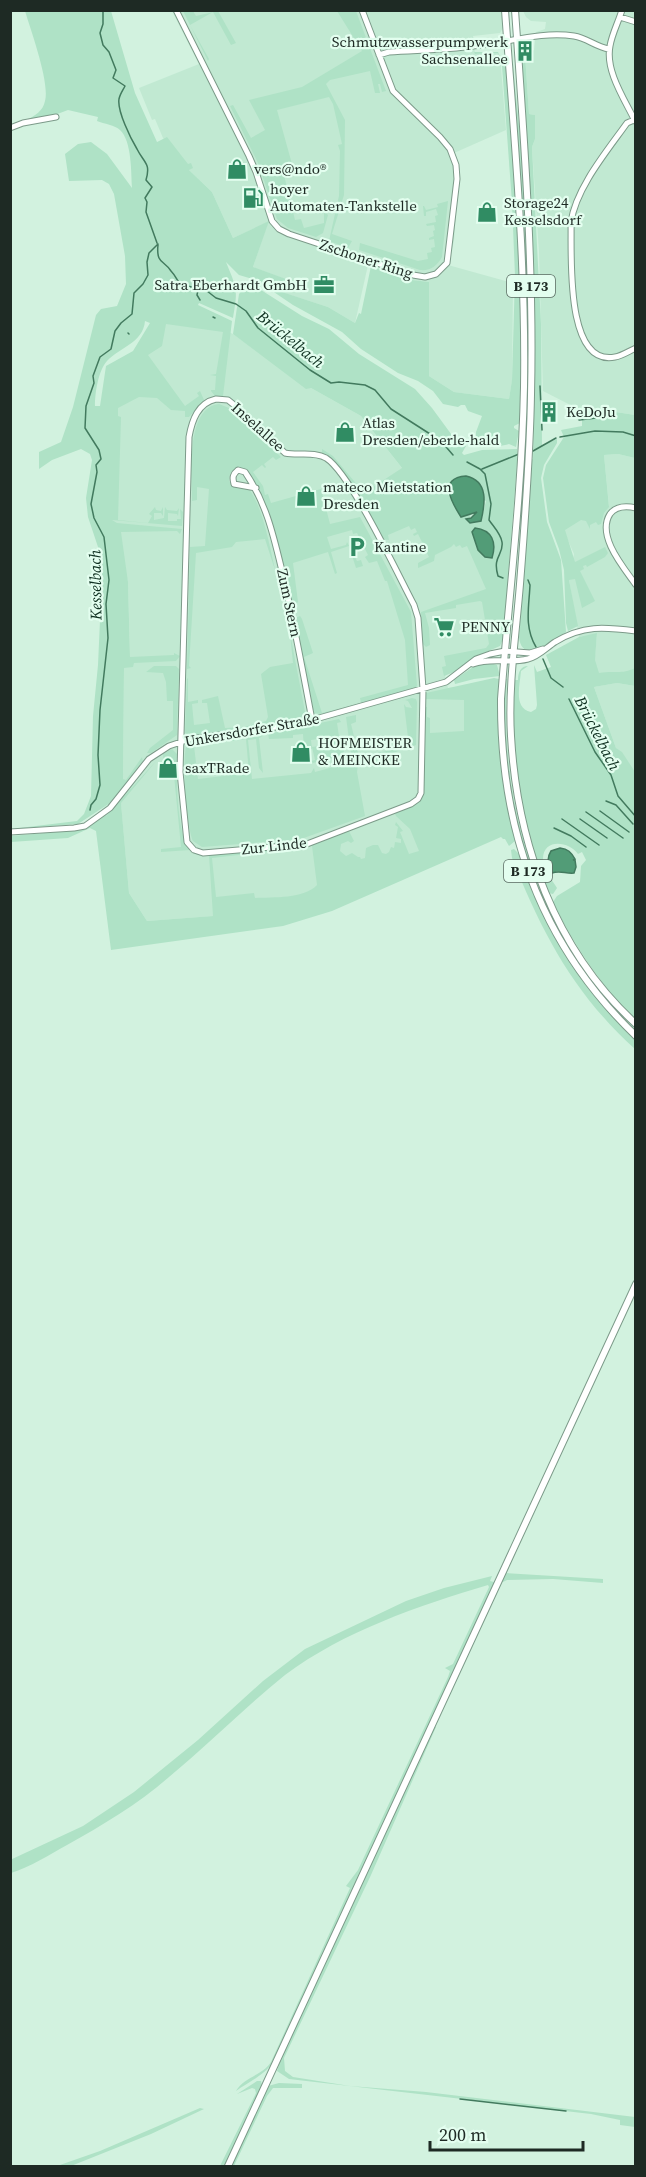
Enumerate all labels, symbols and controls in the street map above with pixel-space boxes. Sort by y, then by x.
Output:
place label: Schmutzwasserpumpwerk Sachsenallee [332,31,509,69]
building icon: Schmutzwasserpumpwerk Sachsenallee [513,39,537,63]
shop icon: vers@ndo® [225,157,249,181]
place label: vers@ndo® [254,158,327,179]
place label: hoyer Automaten-Tankstelle [270,178,417,216]
fuel station icon: hoyer Automaten-Tankstelle [241,186,265,210]
place label: Storage24 Kesselsdorf [504,192,583,230]
shop icon: Storage24 Kesselsdorf [475,200,499,224]
street label: Zschoner Ring [317,234,416,284]
office icon: Satra Eberhardt GmbH [312,273,336,297]
place label: Satra Eberhardt GmbH [154,274,307,295]
road number: B 173 [507,275,555,297]
water label: Brückelbach [252,304,329,373]
street label: Inselallee [227,397,290,456]
building icon: KeDoJu [537,400,561,424]
place label: KeDoJu [566,401,616,422]
place label: Atlas Dresden/eberle-hald [362,412,500,450]
shop icon: Atlas Dresden/eberle-hald [333,420,357,444]
place label: mateco Mietstation Dresden [323,476,452,514]
shop icon: mateco Mietstation Dresden [294,484,318,508]
parking icon: Kantine [345,535,369,559]
place label: Kantine [374,536,427,557]
water label: Kesselbach [83,549,107,621]
street label: Zum Stern [272,567,307,639]
supermarket icon: PENNY [432,615,456,639]
place label: PENNY [461,616,511,637]
water label: Brückelbach [569,691,626,774]
street label: Unkersdorfer Straße [183,707,321,752]
place label: HOFMEISTER & MEINCKE [318,732,412,770]
shop icon: HOFMEISTER & MEINCKE [289,740,313,764]
shop icon: saxTRade [156,756,180,780]
place label: saxTRade [185,757,250,778]
street label: Zur Linde [240,832,308,859]
road number: B 173 [504,860,552,882]
scale bar [430,2114,583,2152]
text: 200 m [439,2122,486,2147]

